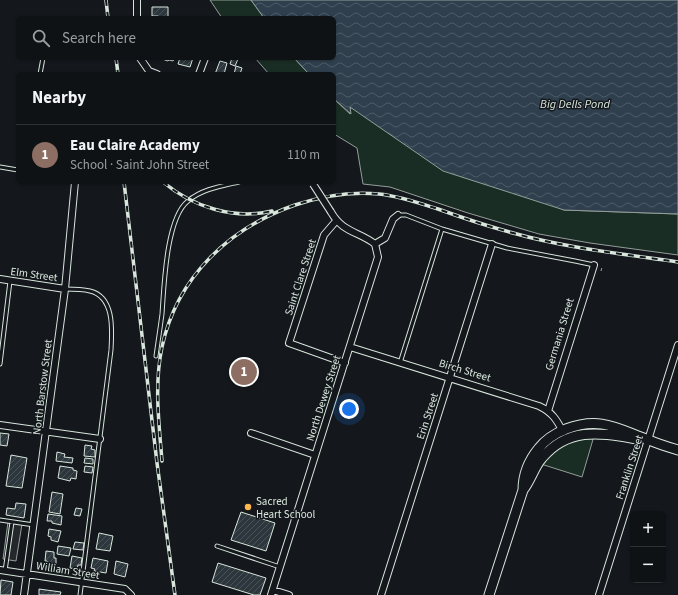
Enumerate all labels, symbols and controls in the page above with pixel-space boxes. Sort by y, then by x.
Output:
search box [16,16,336,60]
icon: search [30,27,52,49]
text: Search here [62,28,136,49]
text: Nearby [32,86,86,110]
water label: Big Dells Pond [540,96,610,113]
text: Eau Claire Academy [70,135,200,156]
text: 1 [42,146,48,164]
text: 110 m [287,146,320,164]
text: School · Saint John Street [70,156,209,174]
street label: Saint Clare Street [281,237,320,317]
street label: Elm Street [9,264,59,285]
street label: Germania Street [541,296,578,372]
street label: North Barstow Street [29,338,56,436]
street label: North Dewey Street [303,353,345,443]
street label: Birch Street [437,355,493,386]
pin: 1 [231,357,257,387]
street label: Erin Street [413,391,442,441]
your location [339,399,359,419]
street label: Franklin Street [612,433,647,501]
place label: Sacred Heart School [256,494,316,522]
marker: Sacred Heart School [243,502,253,512]
map controls [630,511,666,583]
button: + [630,511,666,547]
button: − [630,547,666,583]
street label: William Street [35,558,101,583]

